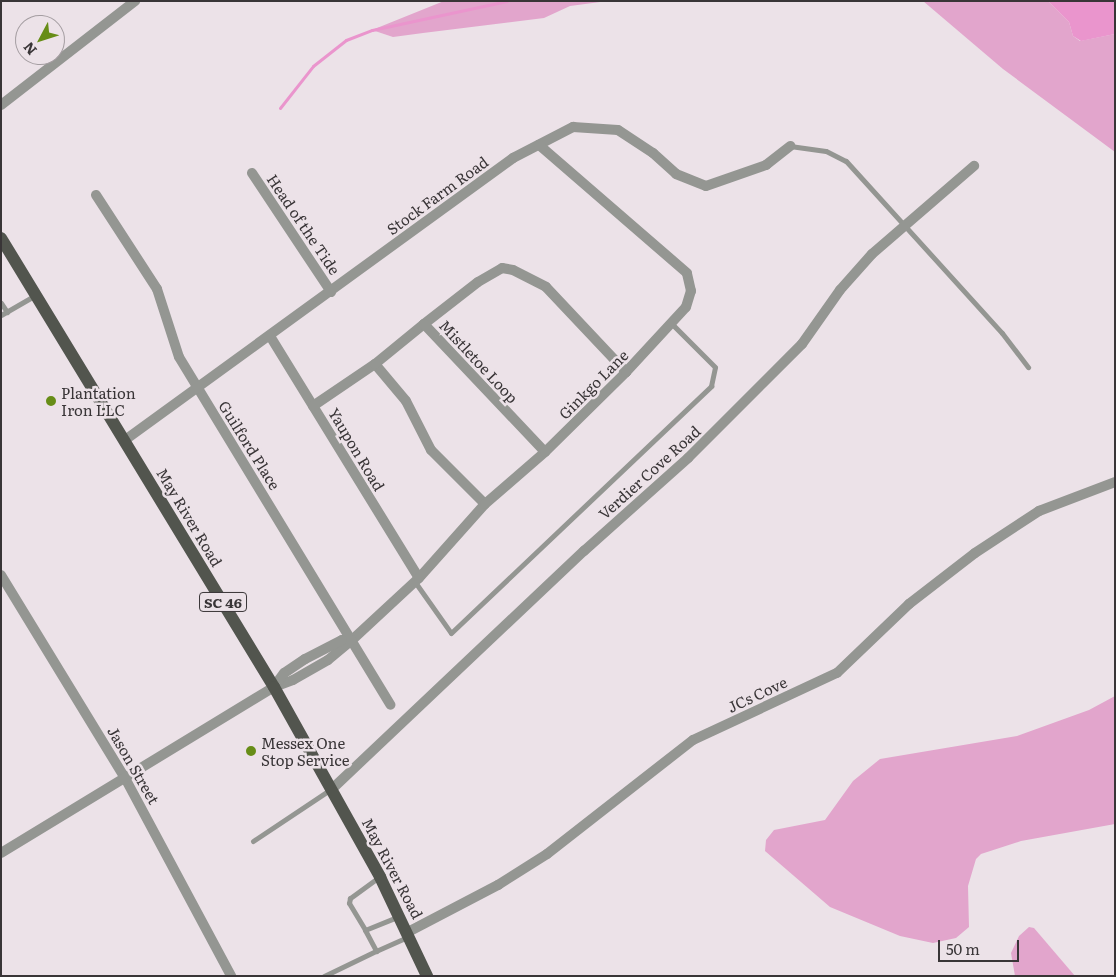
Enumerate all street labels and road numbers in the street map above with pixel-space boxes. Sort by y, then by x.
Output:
street label: Stock Farm Road [383,152,491,238]
street label: Head of the Tide [264,170,344,278]
street label: Mistletoe Loop [436,316,522,406]
street label: Ginkgo Lane [555,346,631,422]
street label: Guilford Place [215,397,285,493]
street label: Yaupon Road [325,404,389,494]
street label: Verdier Cove Road [594,422,704,522]
street label: May River Road [154,464,226,570]
road number: SC 46 [198,590,248,614]
street label: JCs Cove [724,672,790,716]
street label: Jason Street [104,723,164,807]
street label: May River Road [359,814,427,922]

